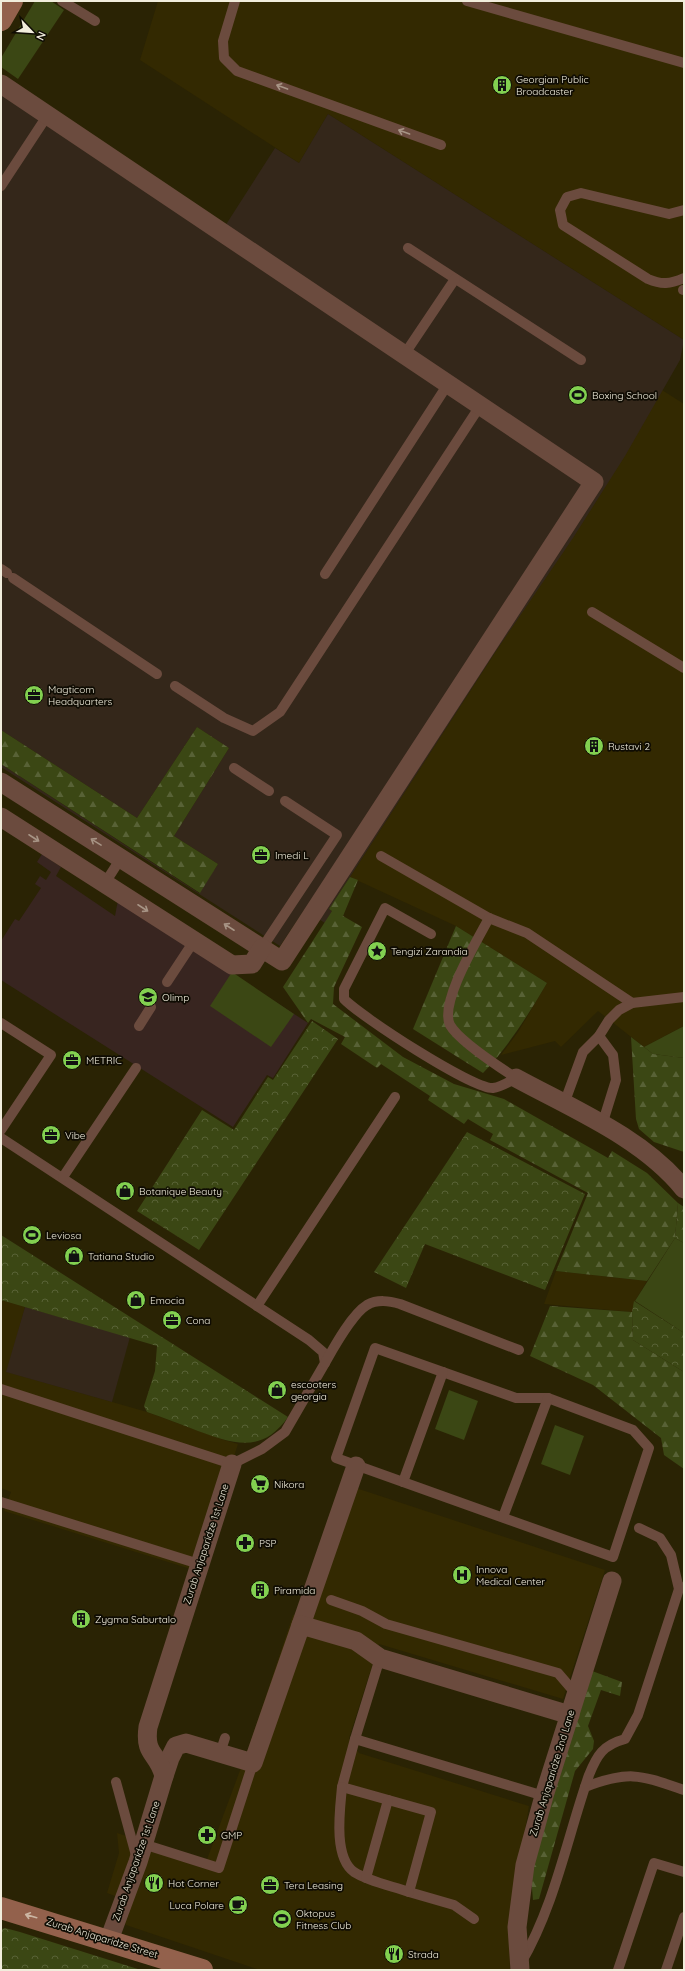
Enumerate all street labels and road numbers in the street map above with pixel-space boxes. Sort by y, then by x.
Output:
street label: Zurab Anjaparidze 1st Lane [180,1482,232,1606]
street label: Zurab Anjaparidze 2nd Lane [527,1708,578,1838]
street label: Zurab Anjaparidze 1st Lane [109,1799,163,1923]
street label: Zurab Anjaparidze Street [45,1915,160,1961]

